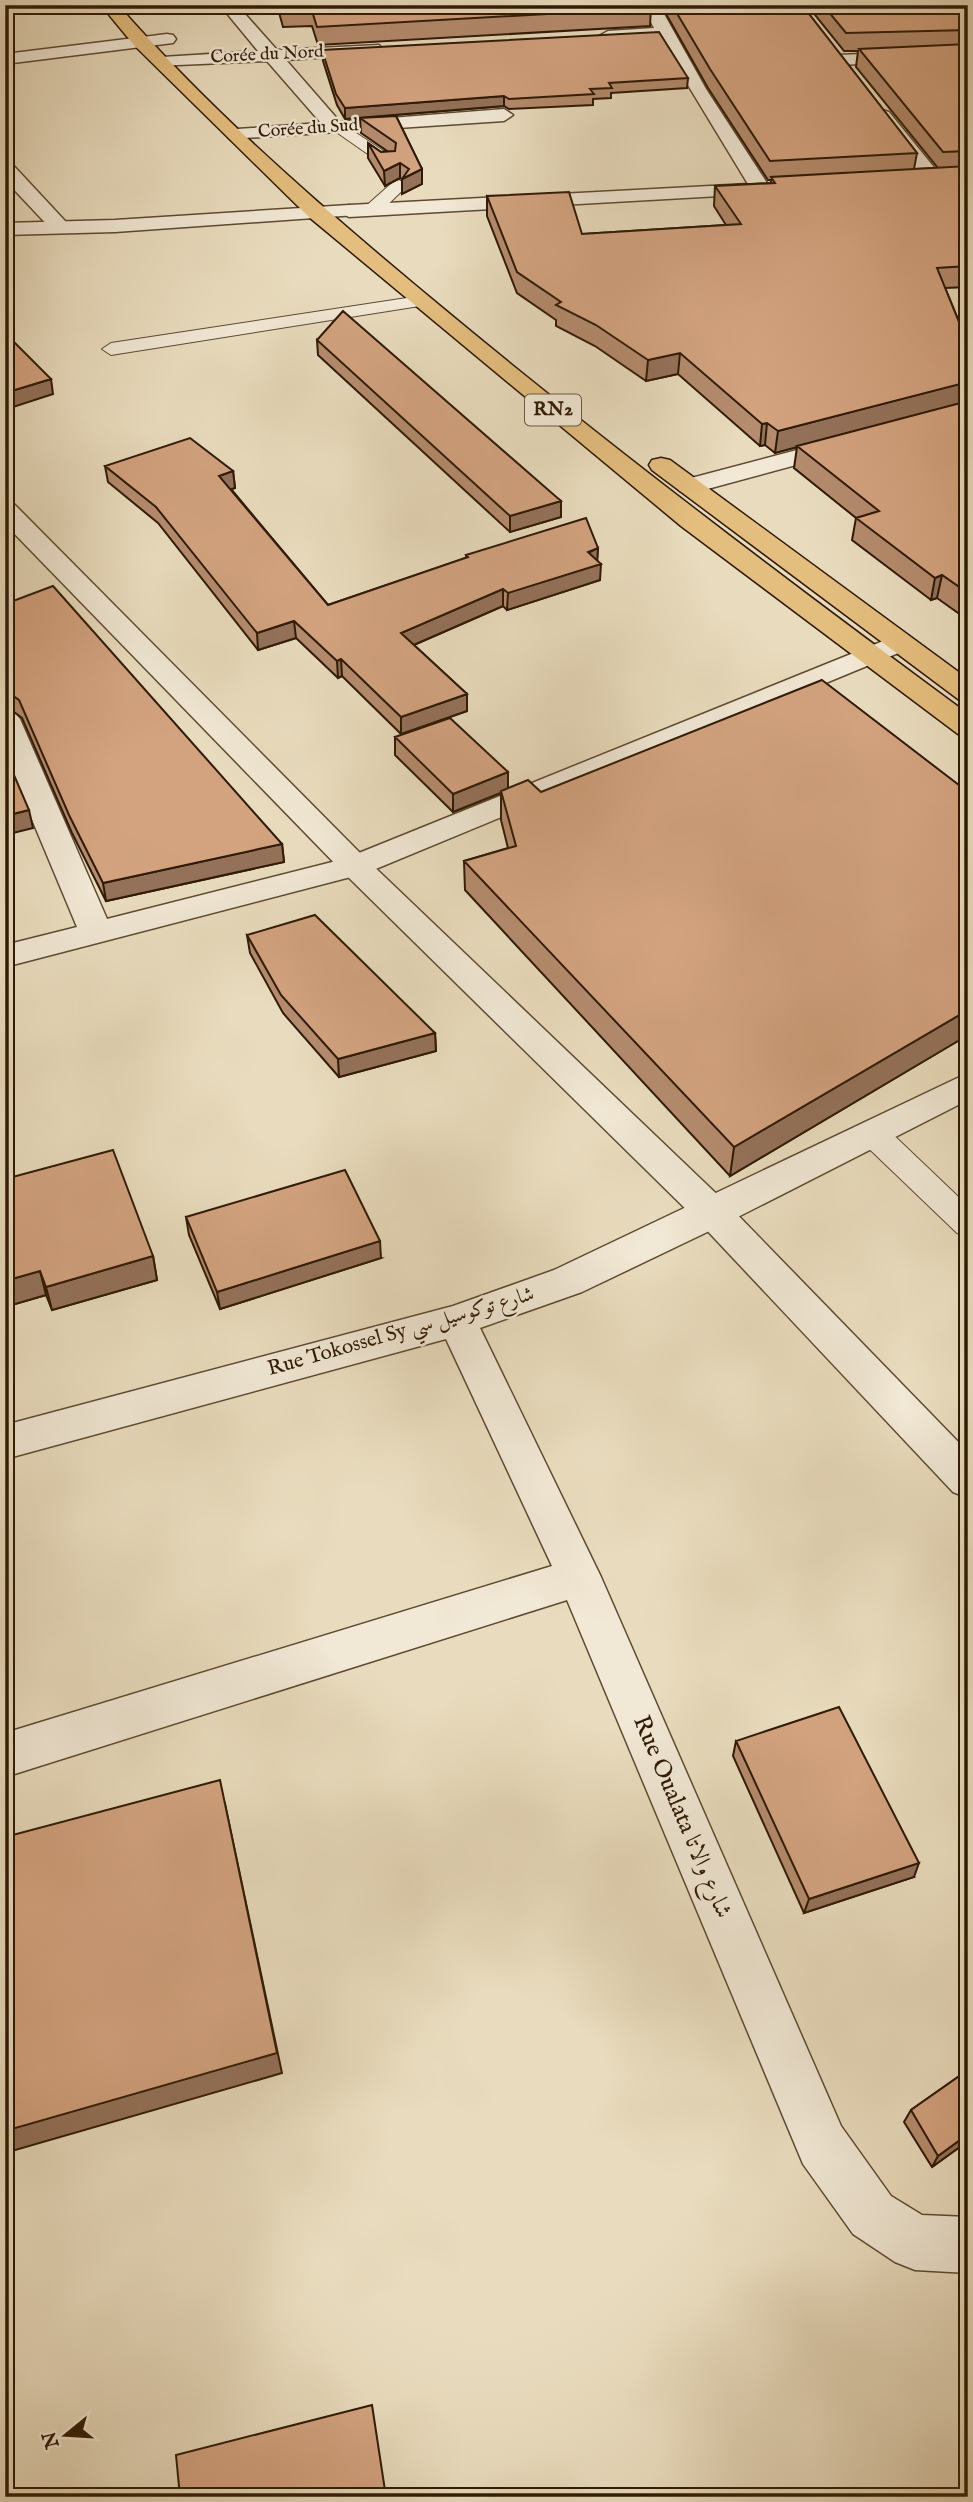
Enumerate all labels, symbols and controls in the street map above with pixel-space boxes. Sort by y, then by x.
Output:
street label: Corée du Nord [210,41,325,69]
street label: Corée du Sud [257,114,359,144]
road number: RN2 [525,394,581,426]
street label: Rue Tokossel Sy شارع توكوسيل سي [265,1281,539,1388]
street label: Rue Oualata شارع والاتا [622,1711,739,1924]
north arrow [32,2400,102,2470]
text: N [38,2428,66,2452]

